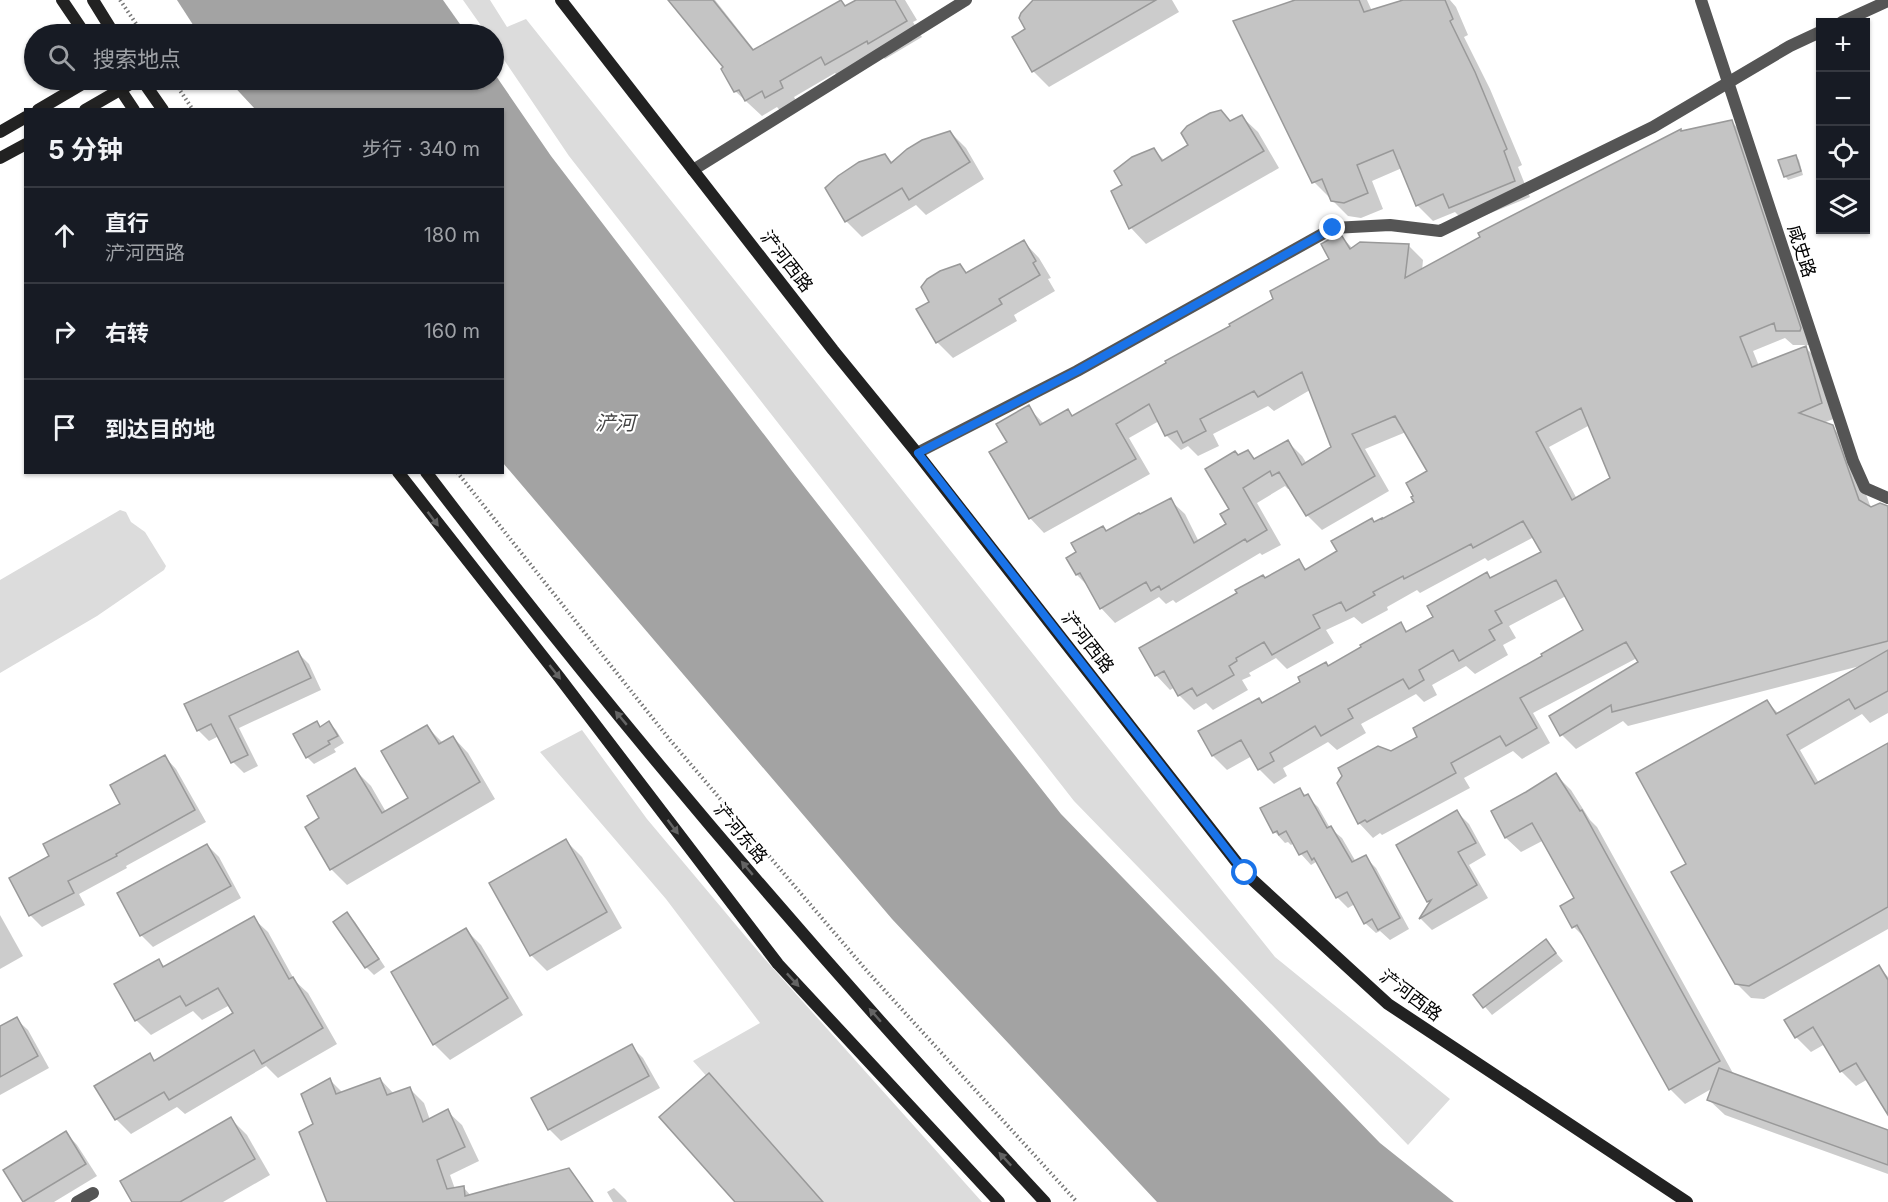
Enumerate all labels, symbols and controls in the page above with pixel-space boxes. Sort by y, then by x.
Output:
map controls [1816,18,1870,234]
button: + [1816,18,1870,72]
search box [24,24,504,90]
icon: search [45,41,78,74]
text: 搜索地点 [93,46,181,72]
button: − [1816,72,1870,126]
button: locate [1816,126,1870,180]
text: 5 分钟 [48,134,123,165]
text: 步行 · 340 m [362,137,480,161]
button: layers [1816,180,1870,234]
text: 直行 [105,210,149,236]
route end [1319,214,1345,240]
icon: ahead [48,219,81,252]
street label: 咸史路 [1784,222,1820,280]
text: 180 m [424,223,480,247]
street label: 浐河西路 [757,226,817,296]
text: 浐河西路 [105,241,185,265]
icon: right [48,315,81,348]
text: 160 m [424,319,480,343]
text: 右转 [105,320,149,346]
icon: arrive [48,411,81,444]
water label: 浐河 [595,411,639,435]
text: 到达目的地 [105,416,215,442]
one-way arrow [427,511,440,527]
street label: 浐河西路 [1058,607,1118,677]
one-way arrow [548,664,560,679]
one-way arrow [615,711,628,726]
street label: 浐河东路 [710,799,772,867]
one-way arrow [666,819,679,835]
route start [1231,859,1257,885]
one-way arrow [740,860,753,876]
street label: 浐河西路 [1376,965,1446,1025]
one-way arrow [786,973,800,988]
one-way arrow [868,1007,881,1023]
one-way arrow [999,1153,1013,1167]

